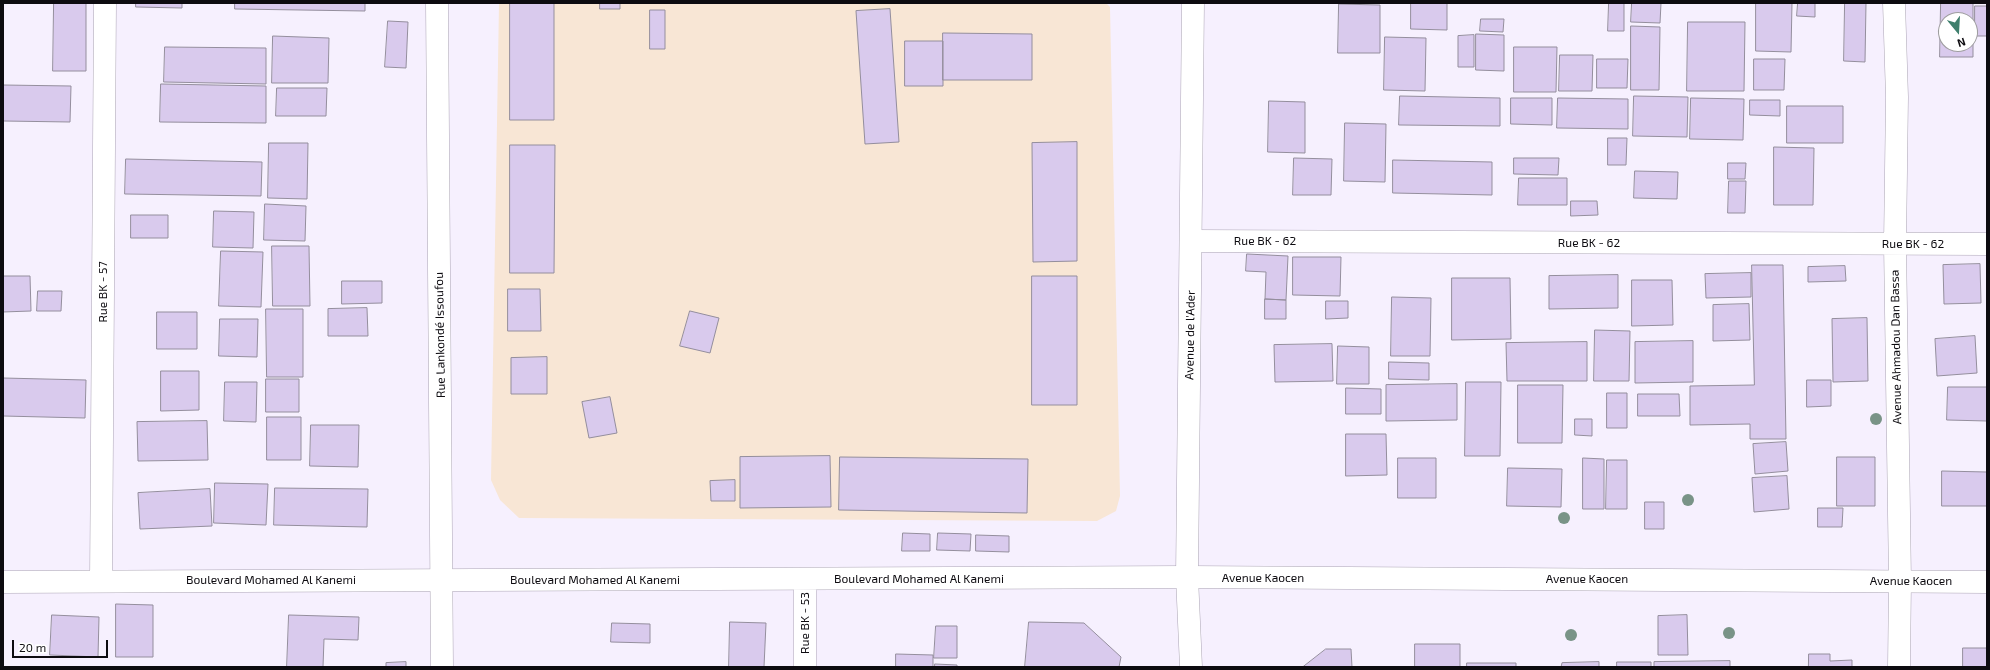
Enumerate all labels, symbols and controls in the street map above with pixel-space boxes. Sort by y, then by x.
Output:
north arrow [1938,12,1978,52]
text: N [1956,36,1967,50]
street label: Rue BK - 62 [1234,234,1296,248]
street label: Rue BK - 62 [1558,236,1620,250]
street label: Rue BK - 62 [1882,237,1944,251]
street label: Rue BK - 57 [96,261,110,323]
street label: Avenue Ahmadou Dan Bassa [1887,270,1905,424]
street label: Rue Lankondé Issoufou [432,272,448,398]
street label: Avenue de l'Ader [1182,290,1198,380]
street label: Avenue Kaocen [1222,571,1304,585]
street label: Boulevard Mohamed Al Kanemi [834,572,1004,586]
street label: Avenue Kaocen [1546,572,1628,586]
street label: Boulevard Mohamed Al Kanemi [186,573,356,587]
street label: Boulevard Mohamed Al Kanemi [510,573,680,587]
street label: Avenue Kaocen [1870,574,1952,588]
street label: Rue BK - 53 [798,592,812,654]
scale bar [14,632,110,658]
text: 20 m [19,640,46,654]

